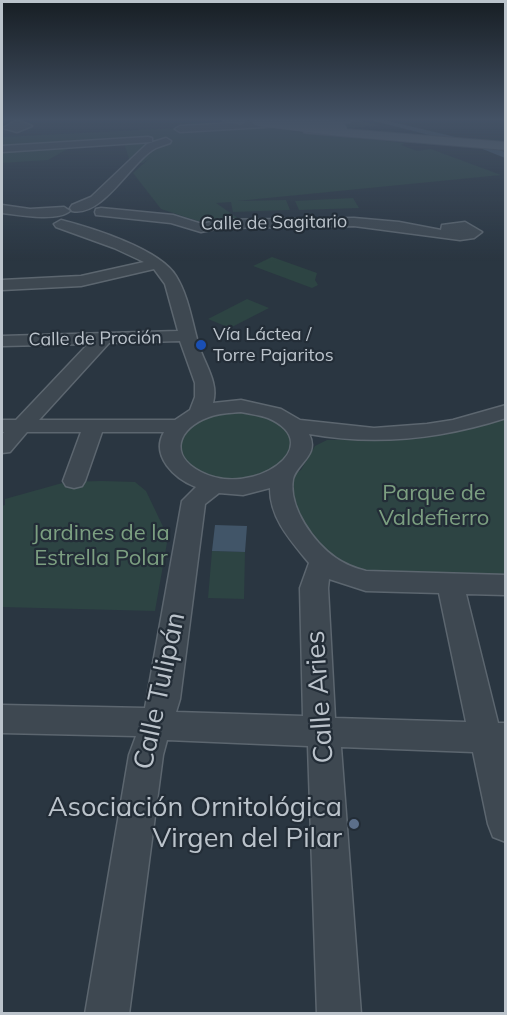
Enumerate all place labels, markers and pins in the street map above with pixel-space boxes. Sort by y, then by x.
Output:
place label: Vía Láctea / Torre Pajaritos [213,324,334,366]
marker: Vía Láctea / Torre Pajaritos [194,338,208,352]
place label: Asociación Ornitológica Virgen del Pilar [48,792,342,855]
marker: Asociación Ornitológica Virgen del Pilar [347,817,361,831]

